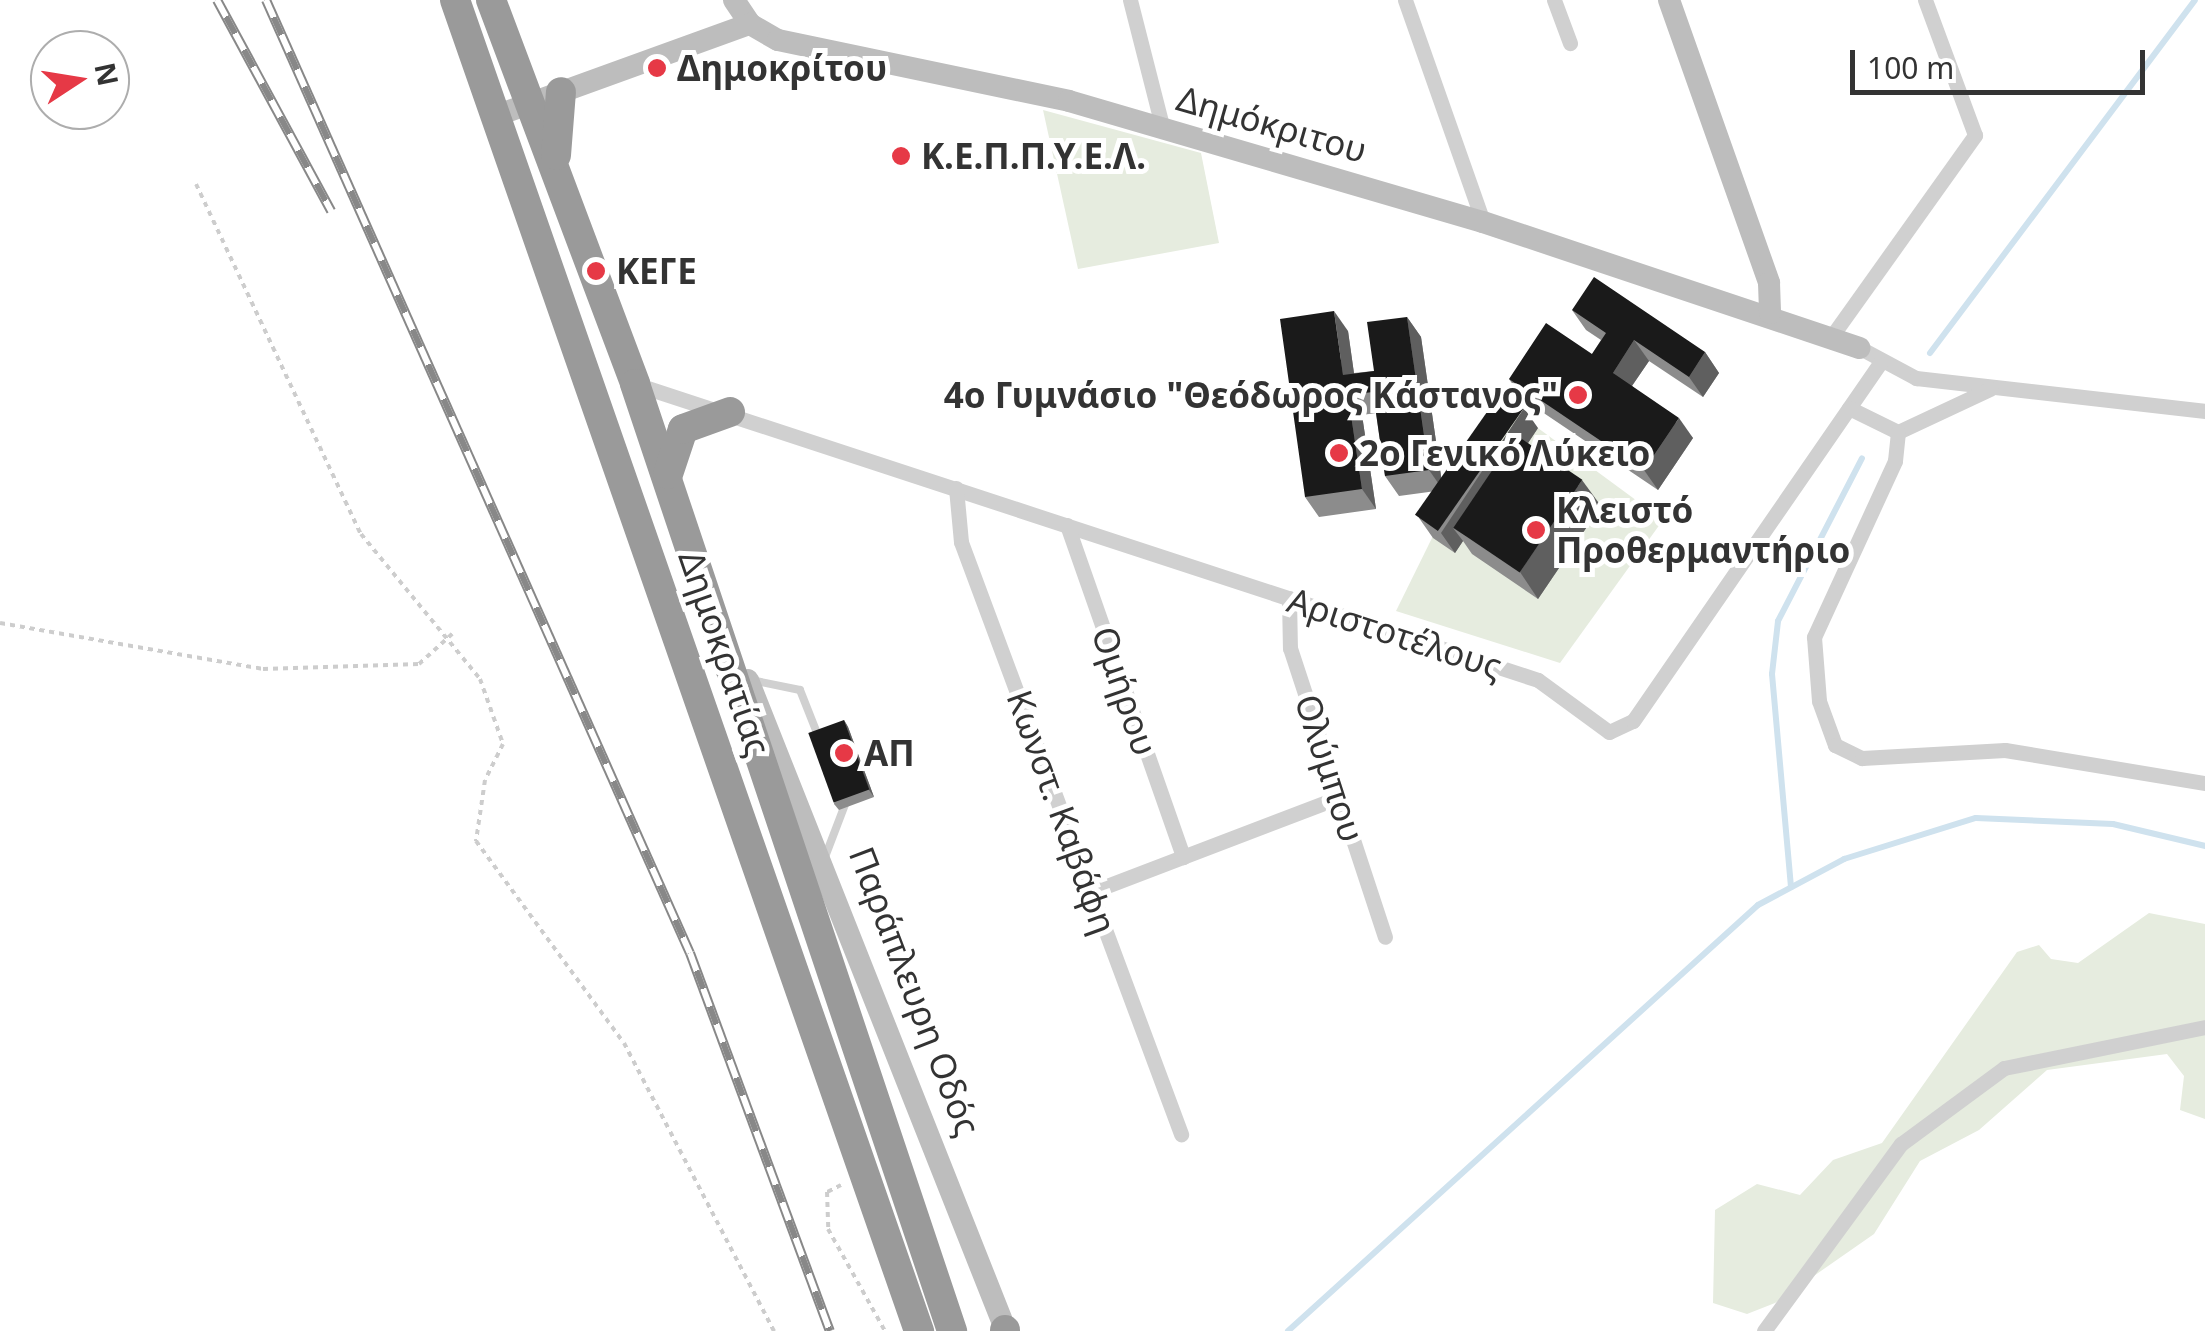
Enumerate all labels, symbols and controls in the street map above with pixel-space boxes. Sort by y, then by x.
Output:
north arrow [30,30,130,130]
scale bar [1855,30,2150,92]
place label: Δημοκρίτου [677,47,887,89]
text: 100 m [1867,47,1954,88]
marker: Δημοκρίτου [646,57,668,79]
text: N [86,59,128,89]
street label: Δημόκριτου [1172,77,1372,171]
place label: Κ.Ε.Π.Π.Υ.Ε.Λ. [921,135,1146,177]
marker: Κ.Ε.Π.Π.Υ.Ε.Λ. [890,145,912,167]
place label: ΚΕΓΕ [616,250,697,292]
marker: ΚΕΓΕ [585,260,607,282]
place label: 4ο Γυμνάσιο "Θεόδωρος Κάστανος" [944,374,1558,416]
marker: 4ο Γυμνάσιο "Θεόδωρος Κάστανος" [1567,384,1589,406]
place label: 2ο Γενικό Λύκειο [1359,432,1650,474]
marker: 2ο Γενικό Λύκειο [1328,442,1350,464]
place label: Κλειστό Προθερμαντήριο [1556,489,1850,571]
marker: Κλειστό Προθερμαντήριο [1525,519,1547,541]
street label: Δημοκρατίας [670,545,780,761]
street label: Αριστοτέλους [1283,579,1507,687]
street label: Ομήρου [1083,621,1167,761]
street label: Κωνστ. Καβάφη [998,684,1126,940]
street label: Ολύμπου [1286,689,1374,847]
place label: ΑΠ [864,732,915,774]
marker: ΑΠ [833,742,855,764]
street label: Παράπλευρη Οδός [841,841,989,1141]

